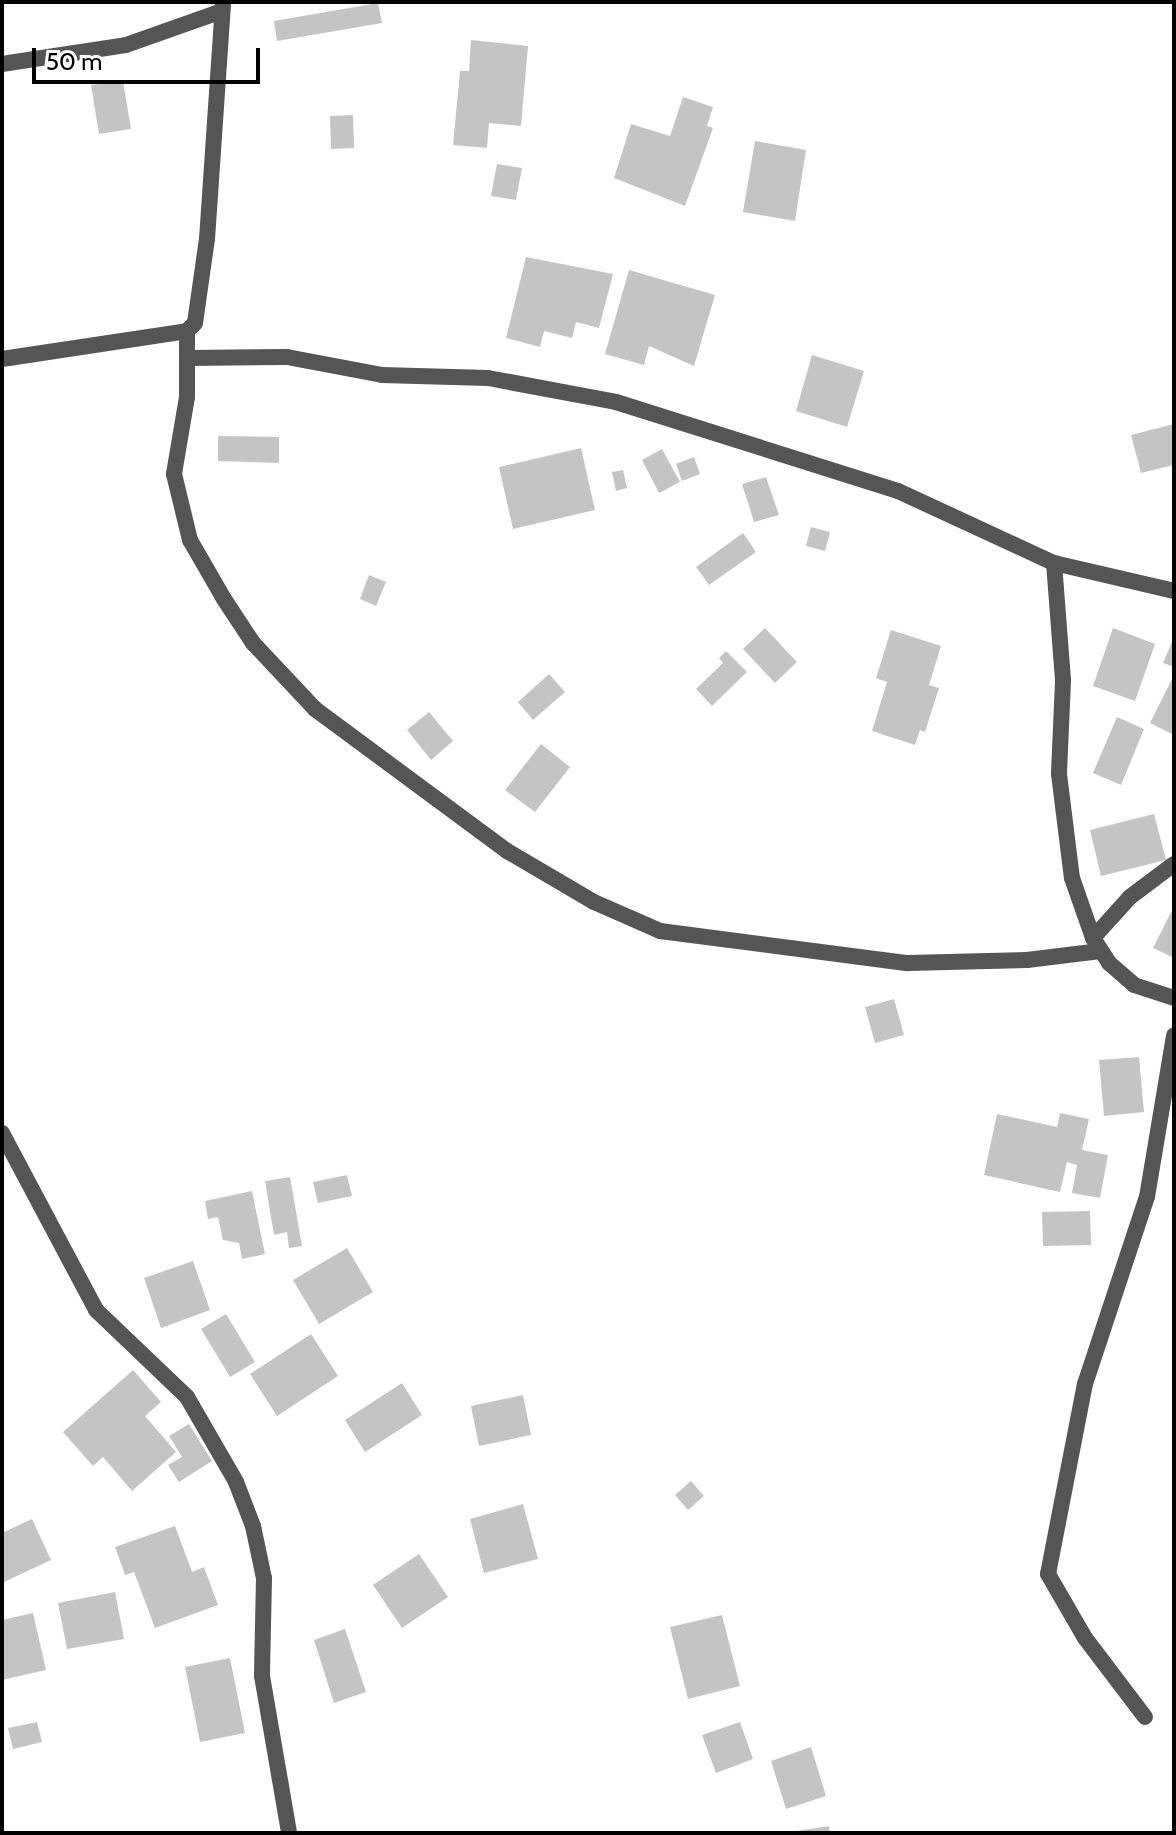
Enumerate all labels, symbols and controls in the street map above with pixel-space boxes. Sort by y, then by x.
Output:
scale bar [36,32,264,82]
text: 50 m [46,47,102,76]

